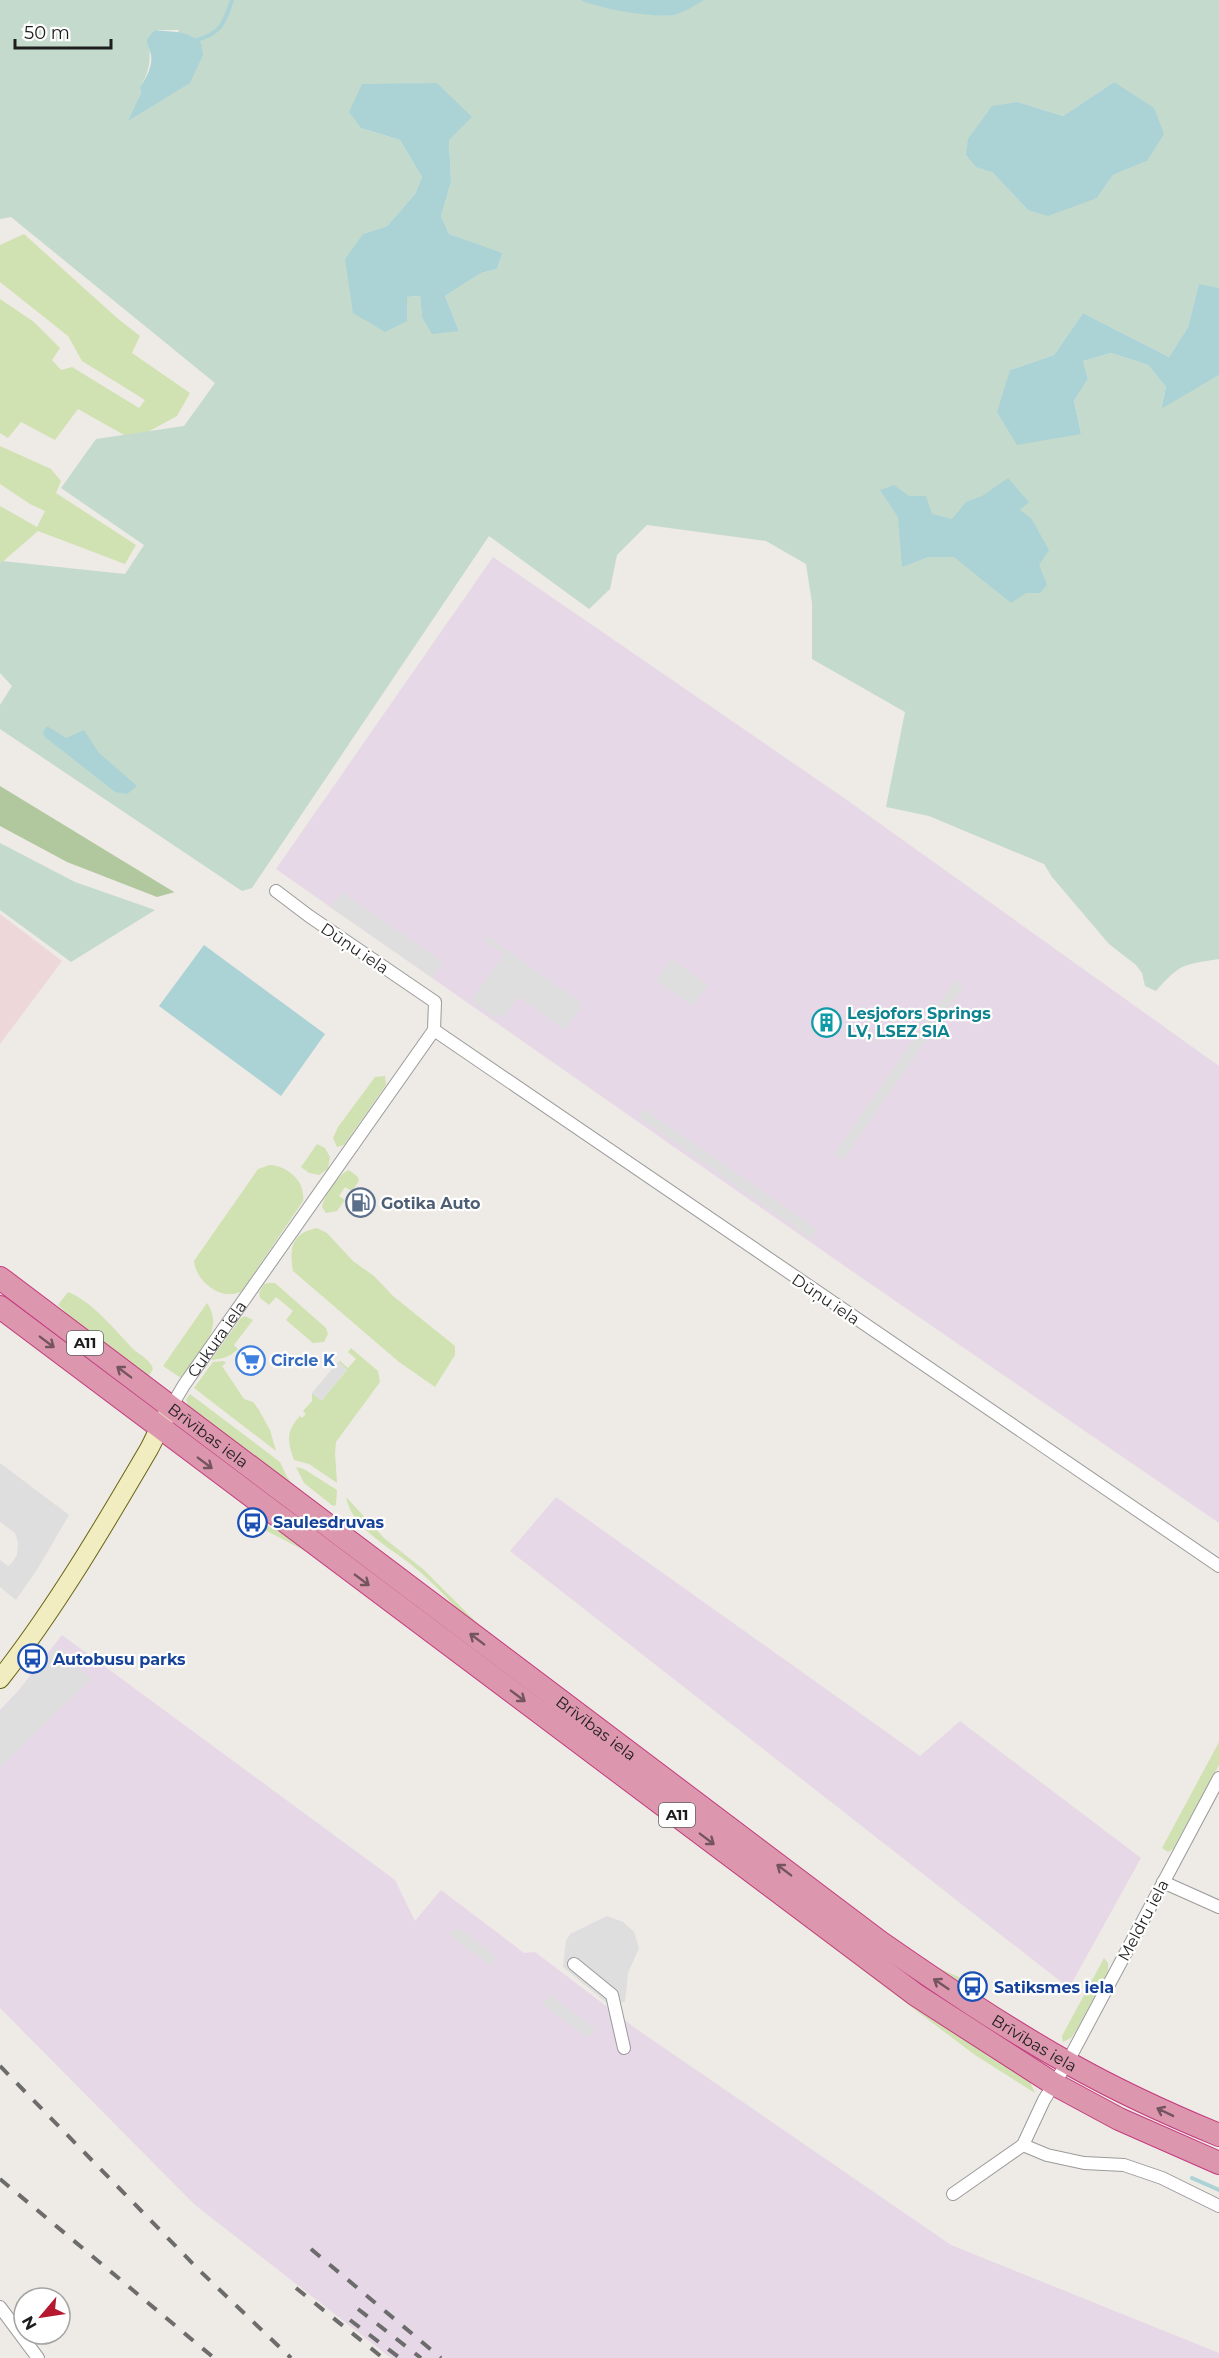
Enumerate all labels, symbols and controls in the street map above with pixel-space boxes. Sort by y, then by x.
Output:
scale bar [15,12,111,50]
text: 50 m [24,22,70,44]
street label: Dūņu iela [317,919,392,979]
place label: Lesjofors Springs LV, LSEZ SIA [847,1004,991,1041]
building icon: Lesjofors Springs LV, LSEZ SIA [810,1006,842,1038]
fuel station icon: Gotika Auto [344,1187,376,1219]
place label: Gotika Auto [381,1194,481,1213]
street label: Dūņu iela [788,1270,863,1330]
street label: Cukura iela [183,1297,250,1381]
road number: A11 [67,1331,103,1355]
one-way arrow [38,1336,54,1348]
supermarket icon: Circle K [234,1344,266,1376]
place label: Circle K [271,1351,336,1370]
one-way arrow [117,1366,133,1379]
street label: Brīvības iela [164,1399,252,1472]
one-way arrow [197,1457,213,1469]
bus stop icon: Saulesdruvas [236,1506,268,1538]
place label: Saulesdruvas [273,1513,385,1532]
one-way arrow [353,1573,369,1586]
one-way arrow [470,1632,486,1645]
bus stop icon: Autobusu parks [16,1643,48,1675]
place label: Autobusu parks [52,1650,186,1669]
one-way arrow [509,1690,525,1703]
street label: Brīvības iela [552,1692,640,1765]
road number: A11 [659,1803,695,1827]
one-way arrow [699,1832,715,1845]
one-way arrow [776,1864,792,1876]
street label: Meldru iela [1114,1876,1173,1964]
bus stop icon: Satiksmes iela [957,1971,989,2003]
one-way arrow [934,1978,950,1990]
place label: Satiksmes iela [994,1978,1114,1997]
street label: Brīvības iela [988,2011,1080,2076]
one-way arrow [1157,2105,1175,2117]
north arrow [12,2286,72,2346]
text: N [18,2313,41,2333]

